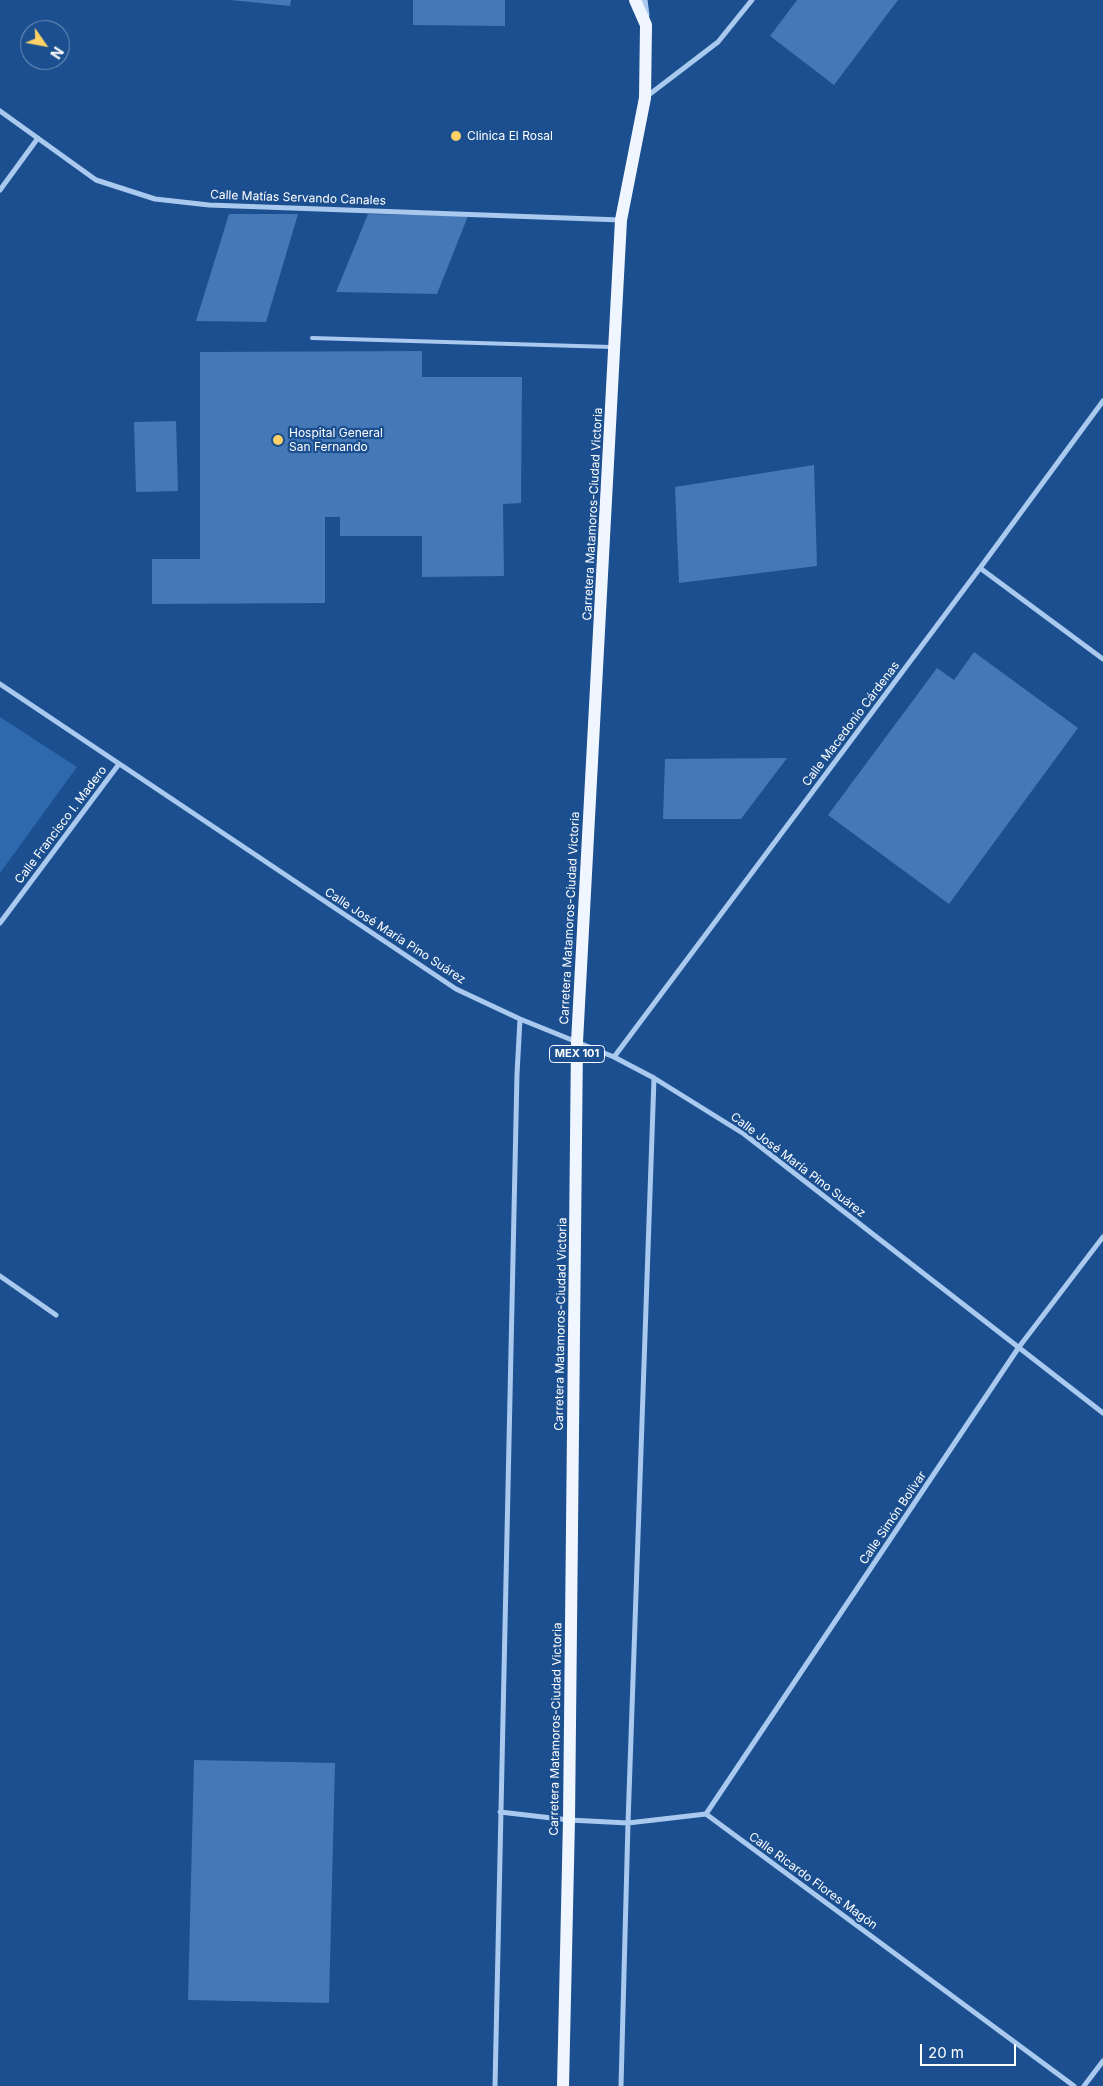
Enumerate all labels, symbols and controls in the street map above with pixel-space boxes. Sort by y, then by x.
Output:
north arrow [20,20,70,70]
text: N [47,44,67,62]
marker: Clinica El Rosal [449,129,463,143]
place label: Clinica El Rosal [467,129,553,143]
street label: Calle Matías Servando Canales [210,188,386,208]
street label: Carretera Matamoros-Ciudad Victoria [580,407,606,621]
place label: Hospital General San Fernando [289,426,383,454]
marker: Hospital General San Fernando [271,433,285,447]
street label: Calle Macedonio Cárdenas [799,659,903,789]
street label: Calle Francisco I. Madero [12,763,110,887]
street label: Carretera Matamoros-Ciudad Victoria [557,811,583,1025]
street label: Calle José María Pino Suárez [322,885,468,987]
road number: MEX 101 [550,1046,604,1062]
street label: Calle José María Pino Suárez [728,1110,868,1220]
street label: Carretera Matamoros-Ciudad Victoria [552,1217,570,1431]
street label: Calle Simón Bolívar [856,1469,930,1567]
street label: Carretera Matamoros-Ciudad Victoria [547,1622,565,1836]
street label: Calle Ricardo Flores Magón [746,1829,880,1933]
scale bar [923,2034,1019,2066]
text: 20 m [928,2043,964,2062]

